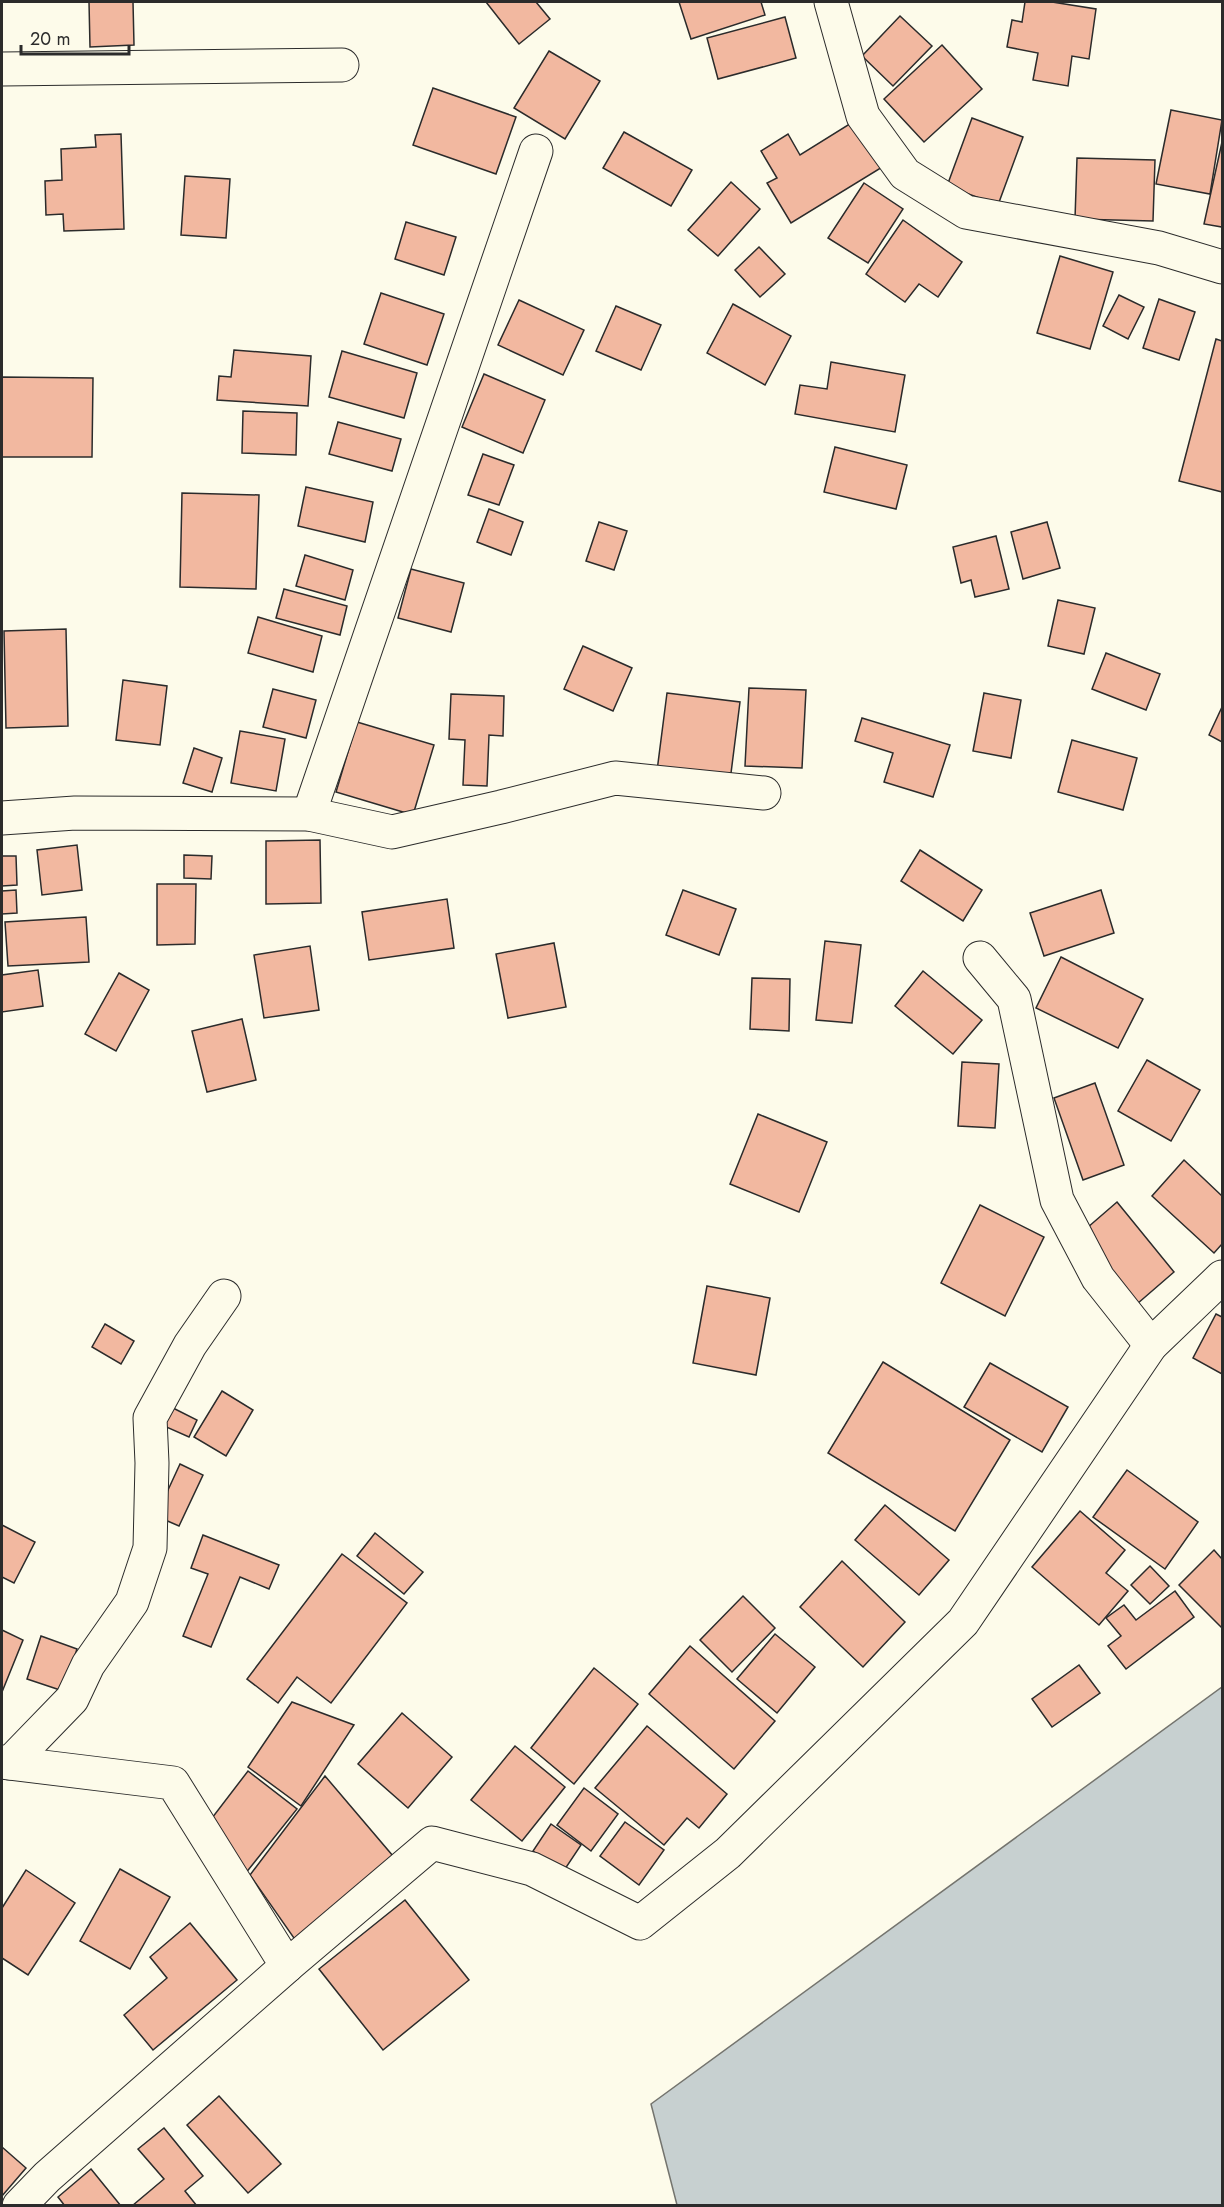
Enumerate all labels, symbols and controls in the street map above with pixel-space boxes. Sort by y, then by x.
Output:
scale bar [21,18,129,56]
text: 20 m [30,26,70,52]

